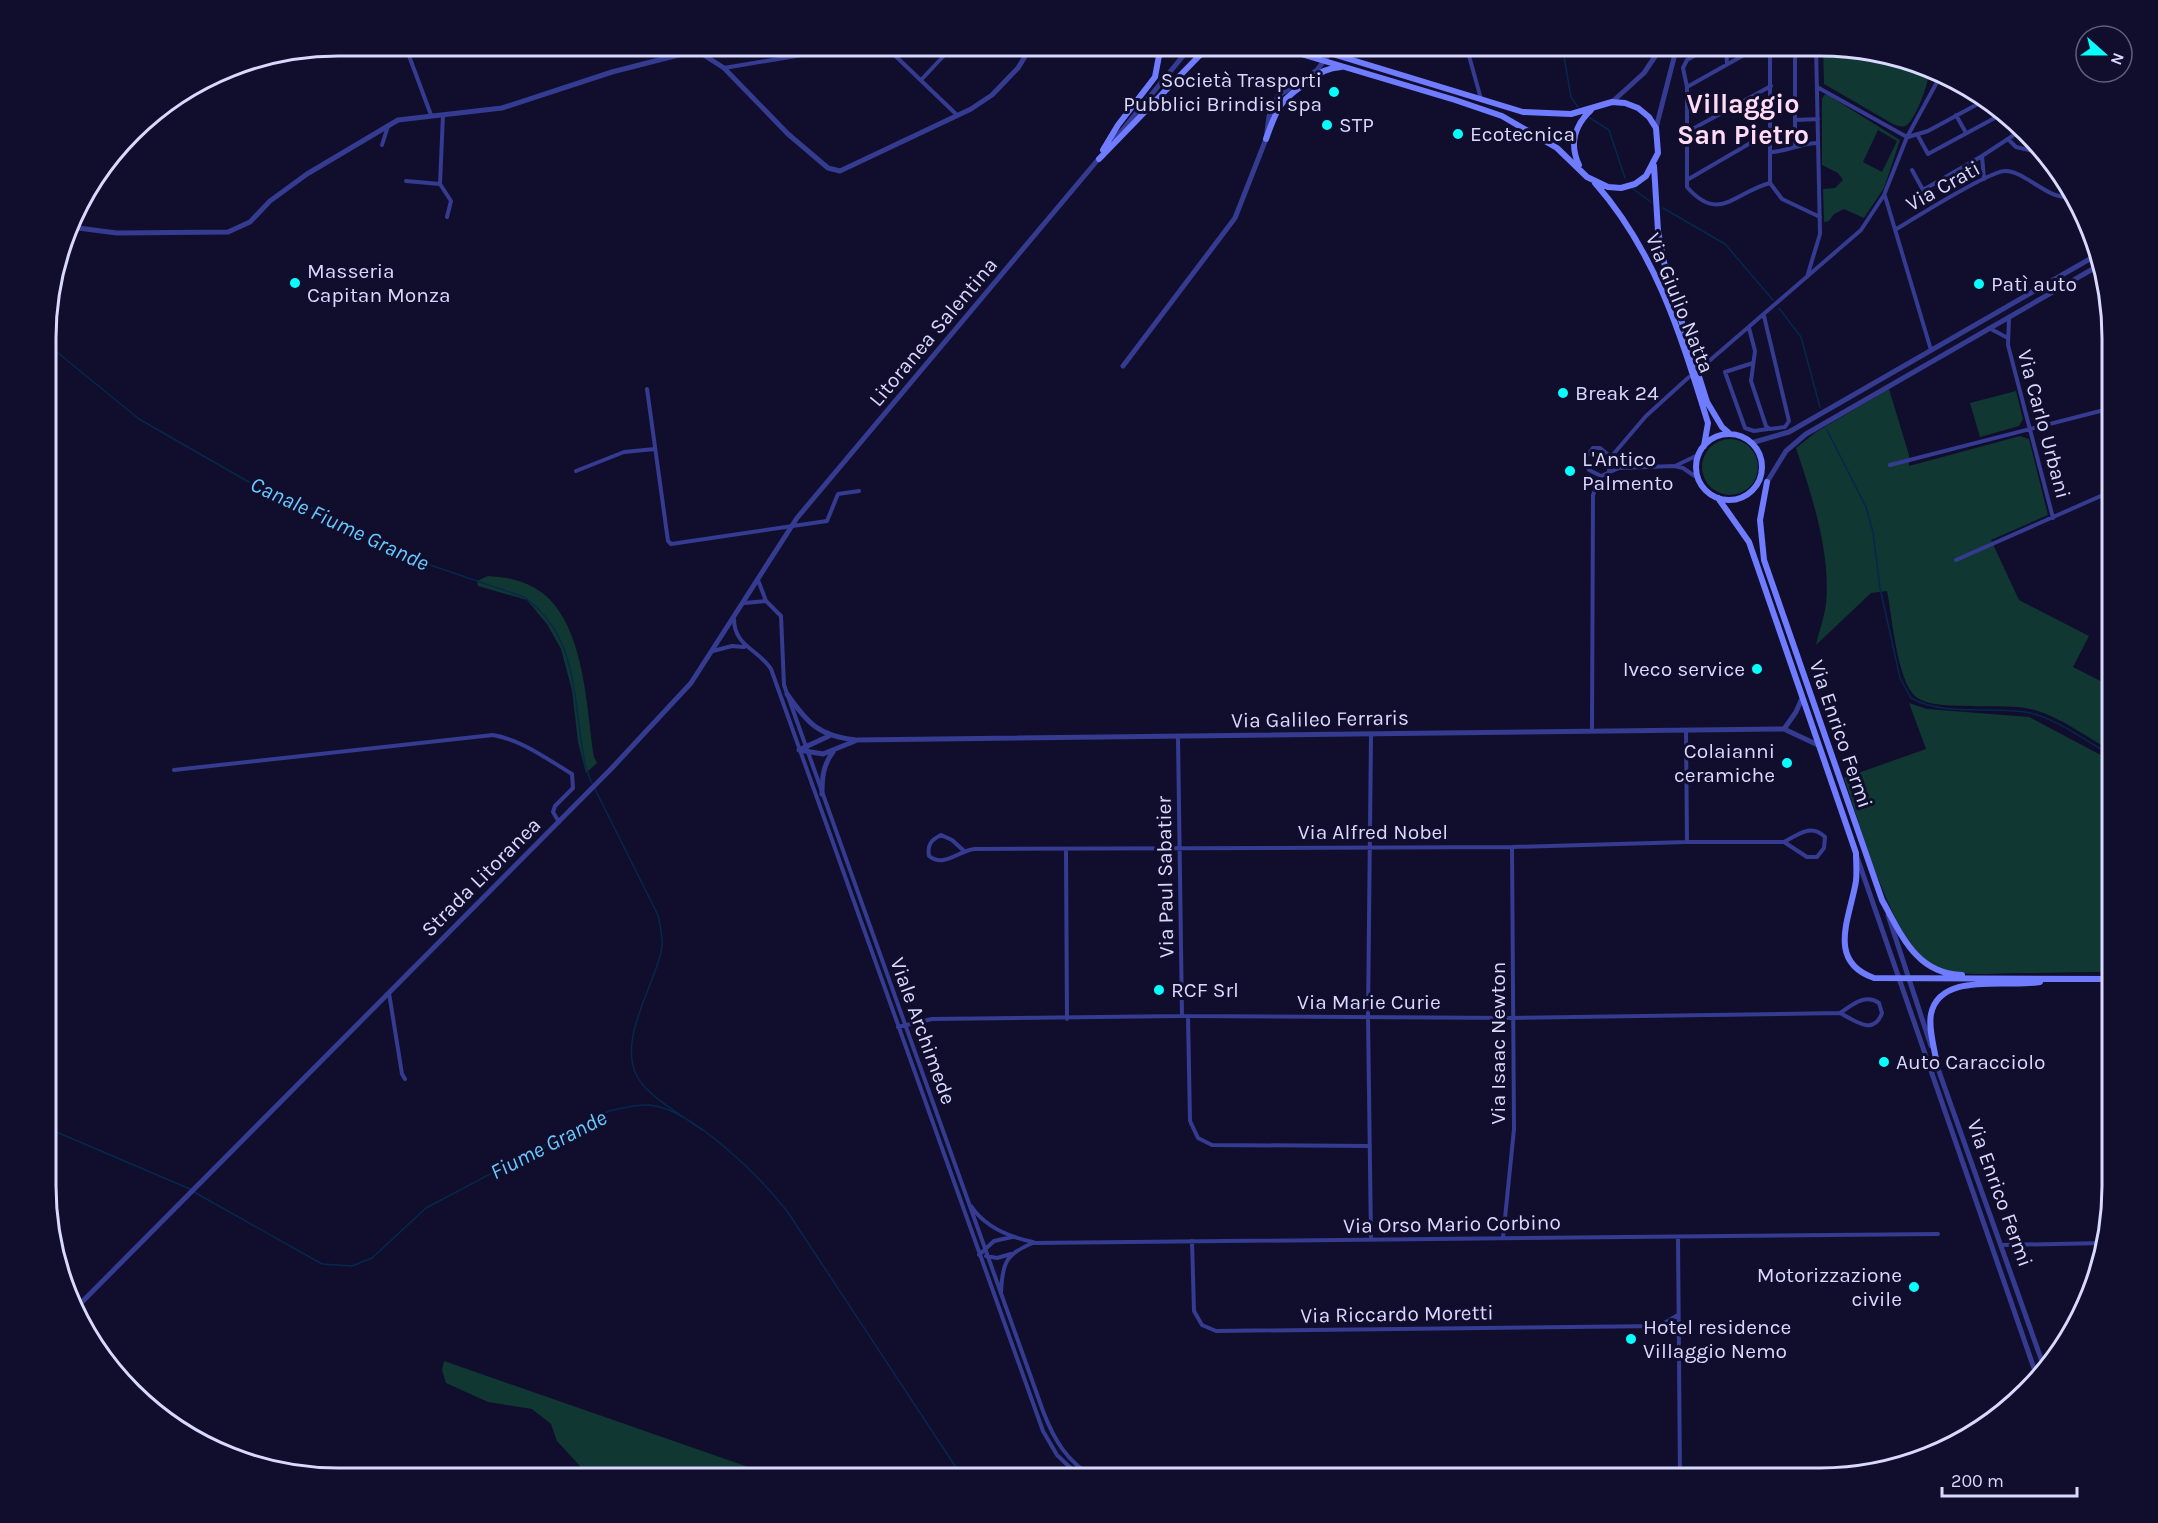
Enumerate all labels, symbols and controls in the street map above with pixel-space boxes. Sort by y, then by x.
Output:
north arrow [2074,24,2134,84]
text: N [2107,50,2128,68]
place label: Società Trasporti Pubblici Brindisi spa [1123,68,1322,116]
marker: Società Trasporti Pubblici Brindisi spa [1327,85,1341,99]
district label: Villaggio San Pietro [1677,88,1809,151]
place label: STP [1339,113,1374,137]
marker: STP [1320,118,1334,132]
place label: Ecotecnica [1470,122,1575,146]
marker: Ecotecnica [1451,127,1465,141]
street label: Via Crati [1902,156,1984,216]
street label: Via Giulio Natta [1641,229,1719,377]
street label: Litoranea Salentina [864,253,1002,411]
place label: Masseria Capitan Monza [307,259,451,307]
place label: Patì auto [1991,272,2077,296]
marker: Masseria Capitan Monza [288,276,302,290]
marker: Patì auto [1972,277,1986,291]
street label: Via Carlo Urbani [2013,347,2075,501]
place label: Break 24 [1575,381,1659,405]
marker: Break 24 [1556,386,1570,400]
place label: L'Antico Palmento [1582,447,1674,495]
marker: L'Antico Palmento [1563,464,1577,478]
water label: Canale Fiume Grande [246,471,433,577]
place label: Iveco service [1623,657,1745,681]
street label: Via Enrico Fermi [1804,657,1878,811]
marker: Iveco service [1750,662,1764,676]
street label: Via Galileo Ferraris [1231,705,1409,733]
place label: Colaianni ceramiche [1674,739,1775,787]
marker: Colaianni ceramiche [1780,756,1794,770]
street label: Via Paul Sabatier [1152,795,1178,958]
street label: Strada Litoranea [417,813,545,941]
street label: Via Alfred Nobel [1298,820,1448,844]
street label: Viale Archimede [885,954,961,1108]
street label: Via Isaac Newton [1486,962,1510,1124]
place label: RCF Srl [1171,978,1239,1002]
marker: RCF Srl [1152,983,1166,997]
street label: Via Marie Curie [1297,990,1441,1014]
place label: Auto Caracciolo [1896,1050,2046,1074]
marker: Auto Caracciolo [1877,1055,1891,1069]
water label: Fiume Grande [486,1104,611,1185]
street label: Via Enrico Fermi [1962,1116,2038,1270]
street label: Via Orso Mario Corbino [1343,1210,1561,1238]
place label: Motorizzazione civile [1757,1263,1902,1311]
marker: Motorizzazione civile [1907,1280,1921,1294]
street label: Via Riccardo Moretti [1300,1300,1494,1328]
place label: Hotel residence Villaggio Nemo [1643,1315,1791,1363]
marker: Hotel residence Villaggio Nemo [1624,1332,1638,1346]
scale bar [1942,1460,2077,1498]
text: 200 m [1951,1470,2004,1492]

